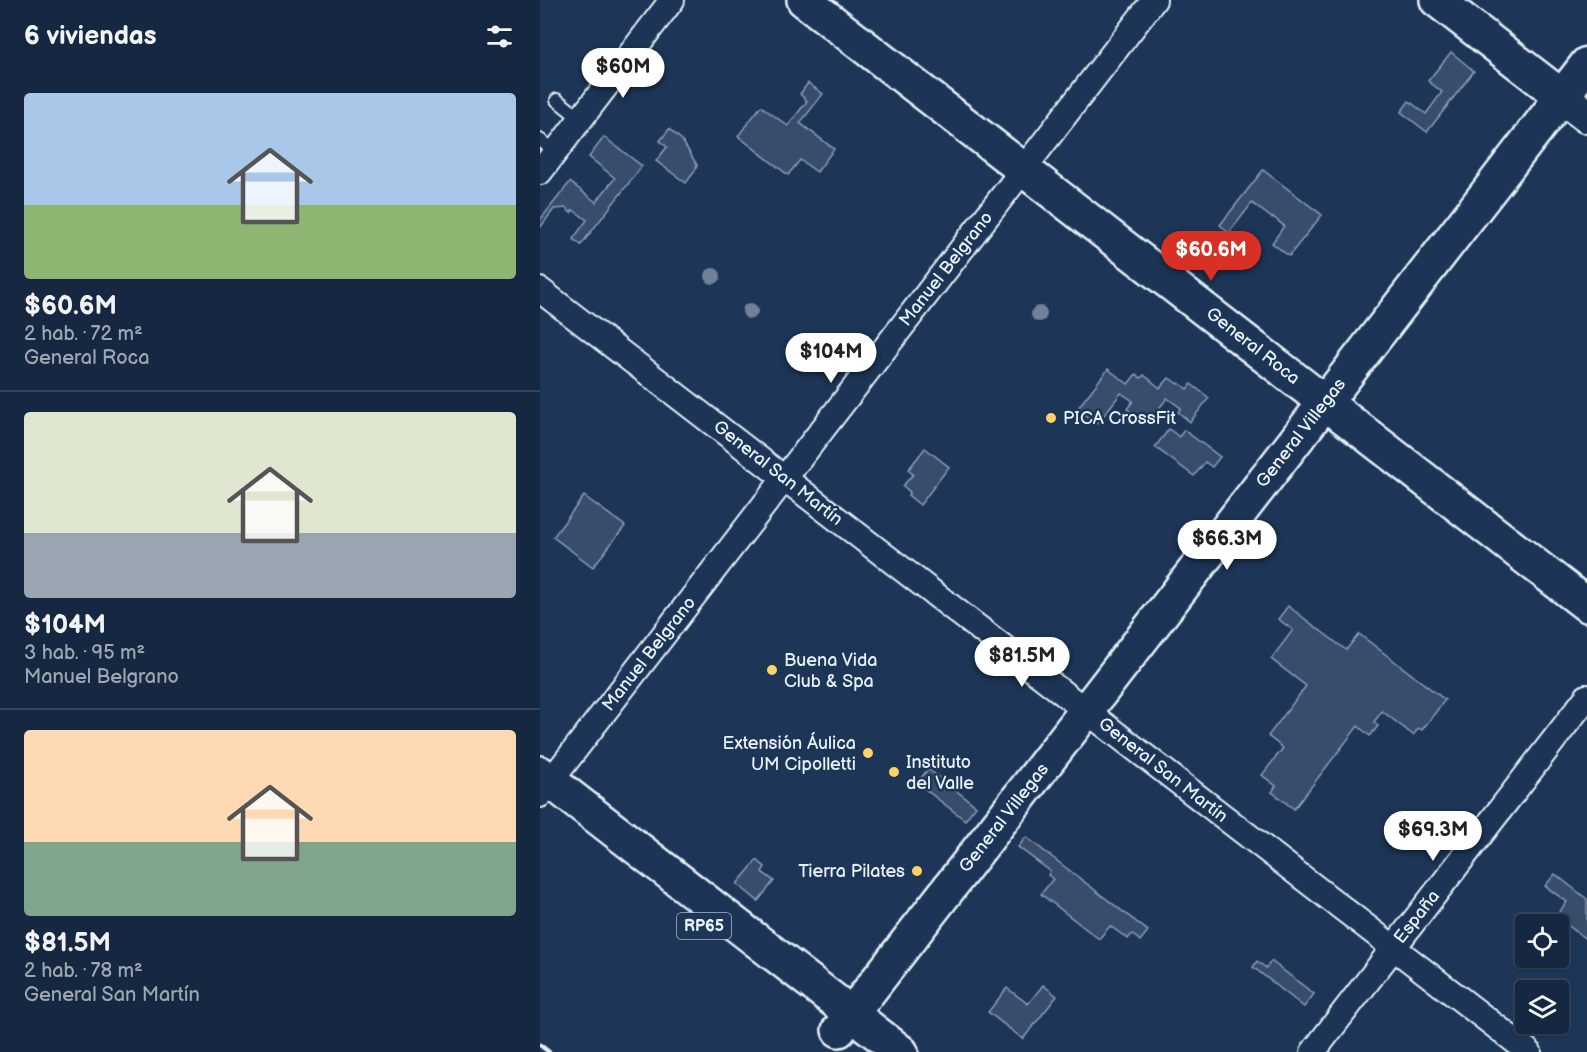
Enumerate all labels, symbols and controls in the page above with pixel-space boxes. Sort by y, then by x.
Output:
icon: filters [483,20,516,53]
text: 6 viviendas [24,21,157,52]
pin: $60M [587,48,659,99]
text: $60M [596,55,651,79]
icon: home [216,132,324,240]
street label: Manuel Belgrano [895,208,997,330]
pin: $60.6M [1162,231,1260,282]
text: $60.6M [1175,238,1247,262]
text: $60.6M [24,291,117,322]
street label: General Roca [1202,303,1304,389]
text: 2 hab. · 72 m² [24,322,143,346]
pin: $104M [789,333,873,384]
text: $104M [799,340,863,364]
text: General Roca [24,346,150,370]
street label: General Villegas [1252,374,1350,492]
place label: PICA CrossFit [1063,408,1176,429]
marker: PICA CrossFit [1044,411,1058,425]
street label: General San Martín [709,416,847,530]
icon: home [216,451,324,559]
pin: $66.3M [1178,520,1276,571]
text: $66.3M [1192,527,1262,551]
street label: Manuel Belgrano [598,593,700,715]
text: $104M [24,610,106,641]
pin: $81.5M [973,637,1071,688]
text: 3 hab. · 95 m² [24,641,145,665]
text: $81.5M [989,644,1055,668]
place label: Buena Vida Club & Spa [784,650,878,692]
marker: Buena Vida Club & Spa [765,663,779,677]
text: Manuel Belgrano [24,665,179,689]
street label: General San Martín [1094,713,1232,827]
place label: Extensión Áulica UM Cipolletti [723,731,856,775]
marker: Extensión Áulica UM Cipolletti [861,746,875,760]
place label: Instituto del Valle [906,752,974,794]
street label: General Villegas [955,759,1053,877]
marker: Instituto del Valle [887,765,901,779]
icon: home [216,769,324,877]
pin: $69.3M [1384,811,1482,862]
text: $69.3M [1398,818,1468,842]
place label: Tierra Pilates [798,861,905,882]
marker: Tierra Pilates [910,864,924,878]
street label: España [1390,886,1444,948]
road number: RP65 [677,913,731,939]
map controls [1515,914,1569,1034]
button: locate [1515,914,1569,968]
text: $81.5M [24,928,111,959]
text: 2 hab. · 78 m² [24,959,143,983]
button: layers [1515,980,1569,1034]
text: General San Martín [24,983,200,1007]

